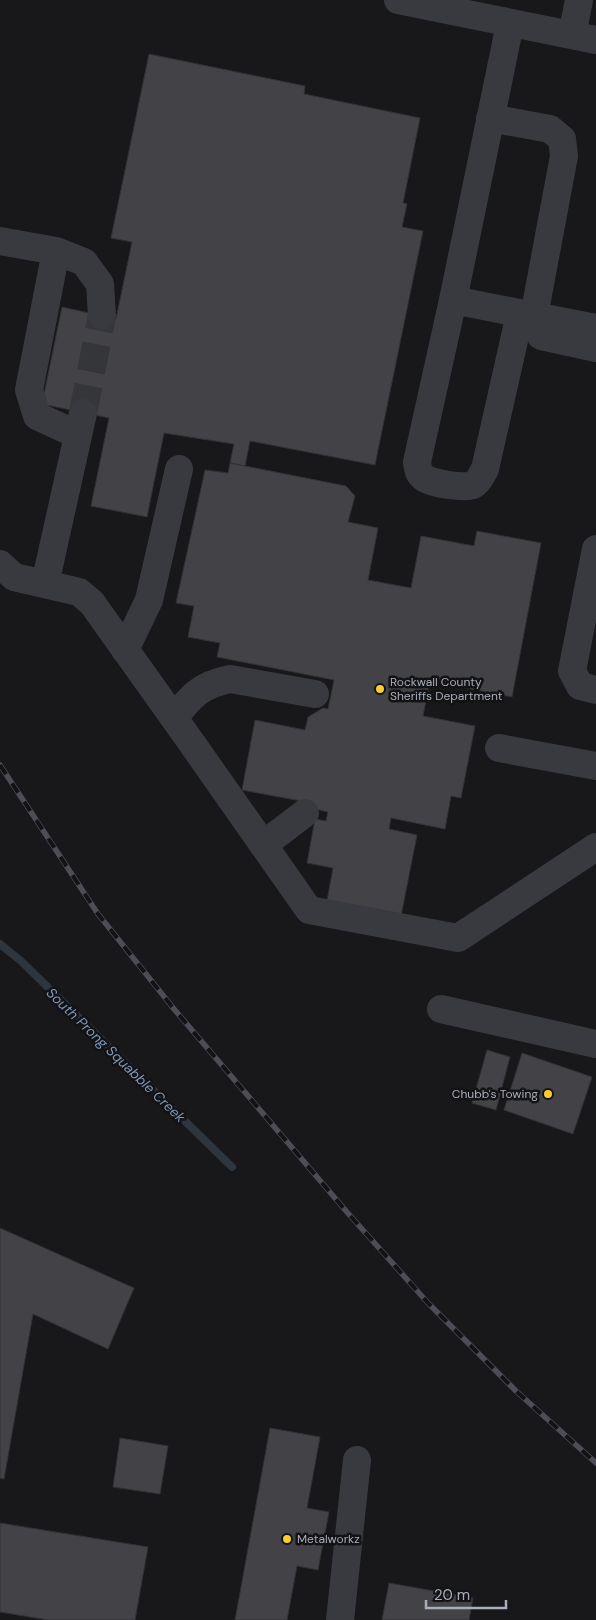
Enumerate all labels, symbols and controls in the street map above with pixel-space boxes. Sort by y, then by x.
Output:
place label: Rockwall County Sheriffs Department [390,674,503,704]
marker: Rockwall County Sheriffs Department [374,683,386,695]
water label: South Prong Squabble Creek [43,984,190,1127]
place label: Chubb's Towing [452,1086,538,1102]
marker: Chubb's Towing [542,1088,554,1100]
place label: Metalworkz [297,1531,360,1547]
marker: Metalworkz [281,1533,293,1545]
scale bar [426,1578,506,1610]
text: 20 m [434,1585,470,1605]

